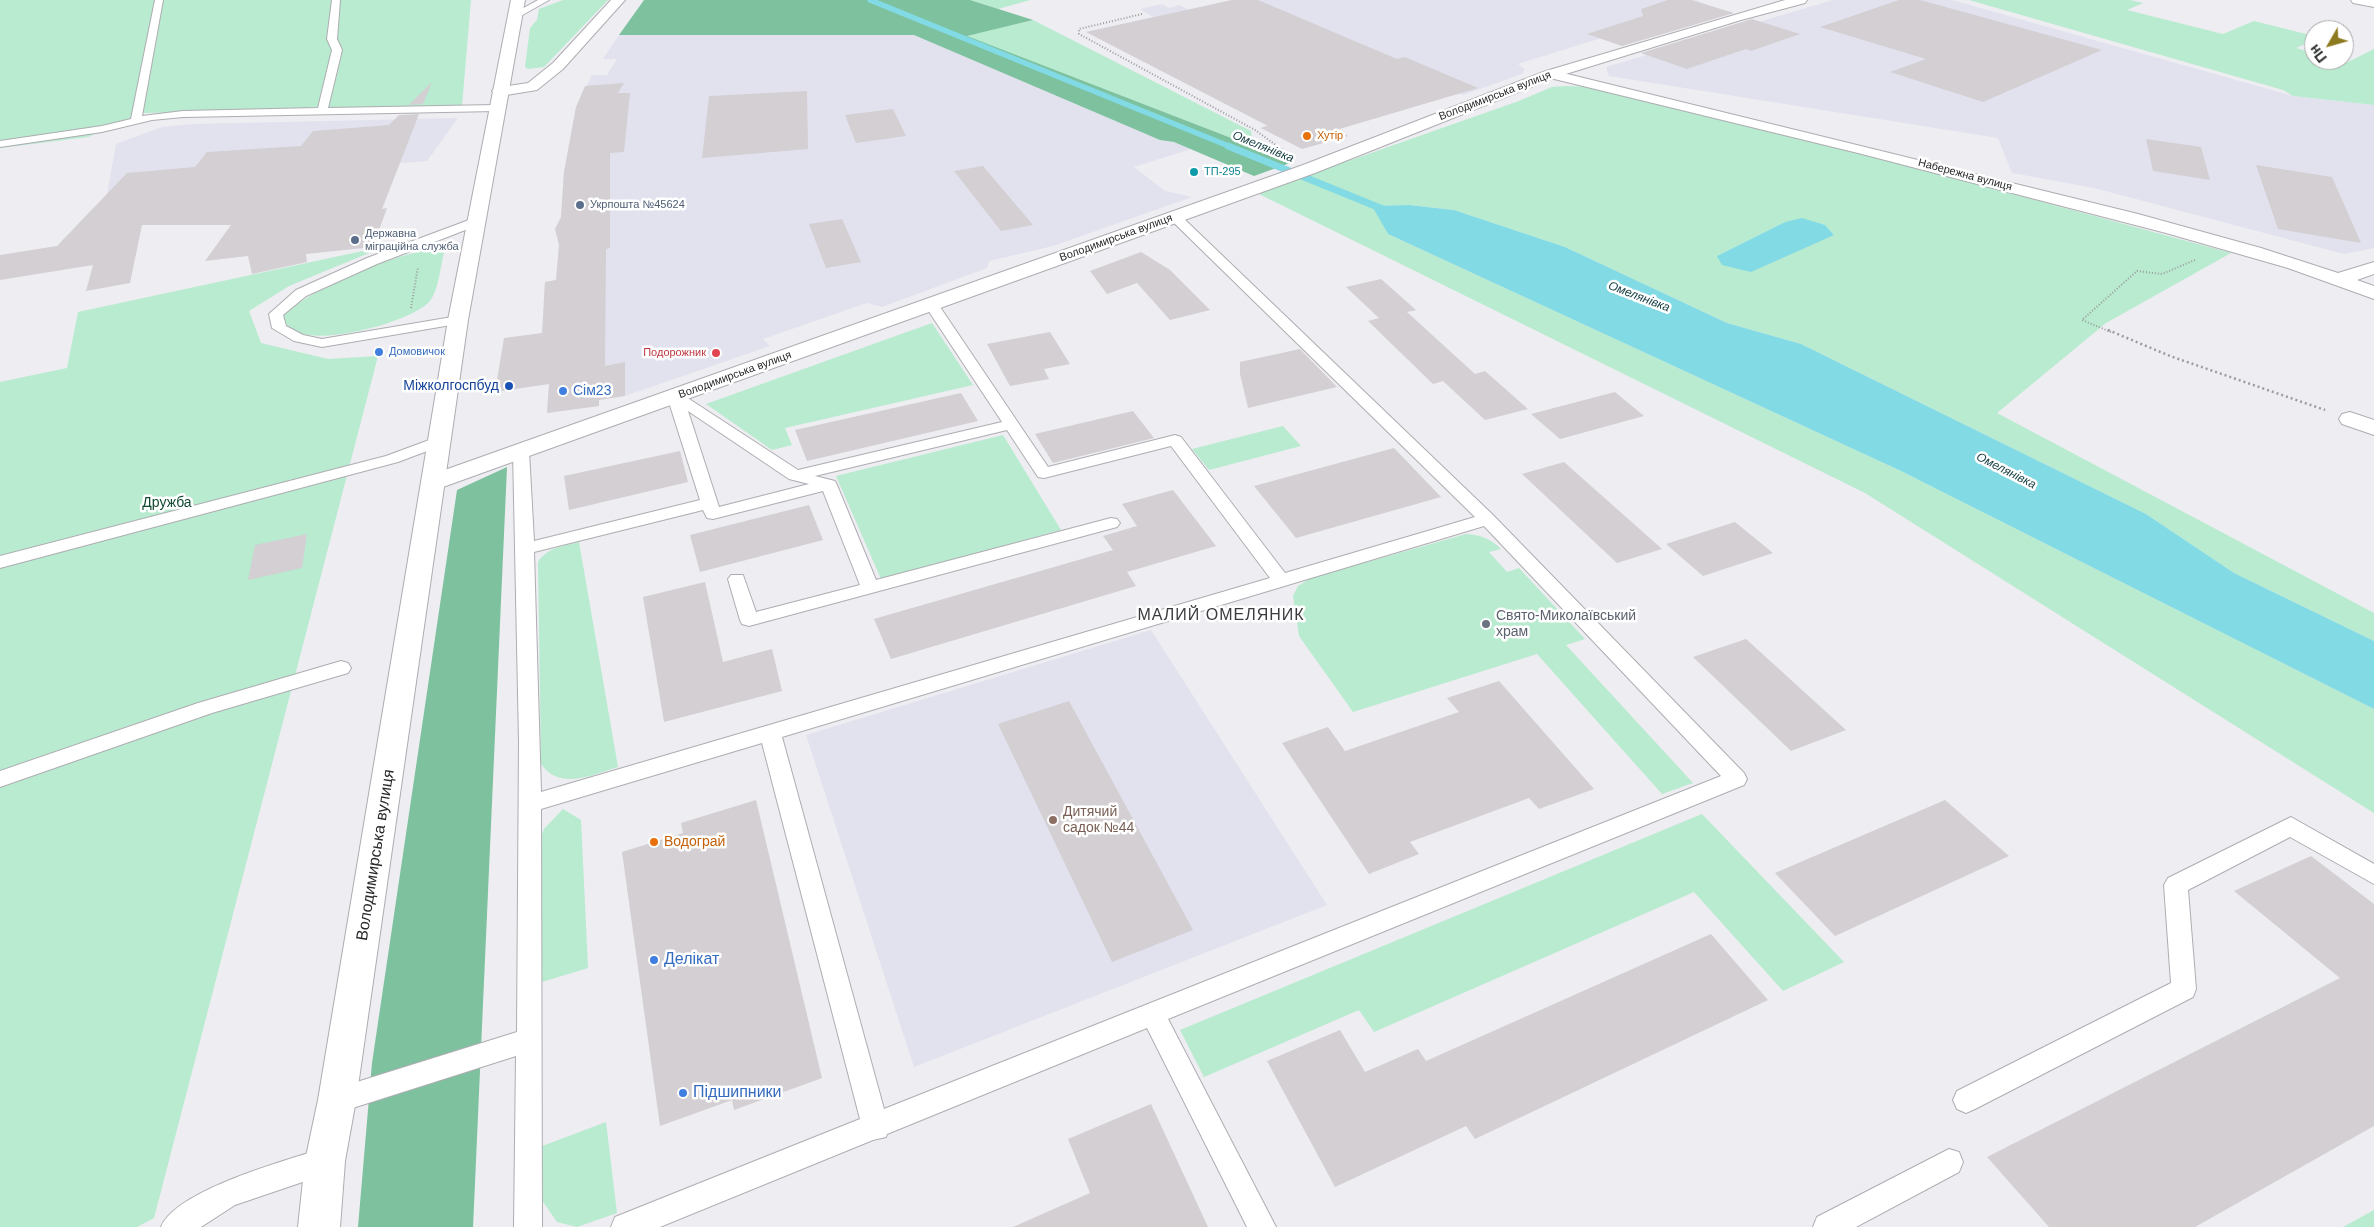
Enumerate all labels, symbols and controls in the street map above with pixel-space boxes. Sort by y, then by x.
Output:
north arrow [2304,20,2354,70]
text: Пн [2306,41,2330,66]
street label: Володимирська вулиця [1437,68,1553,124]
water label: Омелянівка [1230,128,1296,166]
place label: Хутір [1317,129,1343,143]
marker: Хутір [1301,130,1313,142]
street label: Набережна вулиця [1917,156,2013,194]
place label: ТП-295 [1204,165,1241,179]
marker: ТП-295 [1188,166,1200,178]
place label: Укрпошта №45624 [590,198,685,212]
marker: Укрпошта №45624 [574,199,586,211]
street label: Володимирська вулиця [1058,211,1174,265]
place label: Державна міграційна служба [365,227,459,253]
marker: Державна міграційна служба [349,234,361,246]
water label: Омелянівка [1606,279,1672,315]
place label: Домовичок [389,345,445,359]
marker: Домовичок [373,346,385,358]
place label: Подорожник [643,346,706,360]
marker: Подорожник [710,347,722,359]
street label: Володимирська вулиця [677,348,793,402]
place label: Міжколгоспбуд [403,378,499,394]
marker: Міжколгоспбуд [503,380,515,392]
place label: Сім23 [573,383,611,399]
marker: Сім23 [557,385,569,397]
water label: Омелянівка [1974,450,2038,492]
park label: Дружба [142,495,192,511]
district label: МАЛИЙ ОМЕЛЯНИК [1136,606,1306,626]
place label: Свято-Миколаївський храм [1496,608,1636,640]
marker: Свято-Миколаївський храм [1480,618,1492,630]
street label: Володимирська вулиця [353,768,399,942]
place label: Дитячий садок №44 [1063,804,1134,836]
marker: Дитячий садок №44 [1047,814,1059,826]
place label: Водограй [664,834,725,850]
marker: Водограй [648,836,660,848]
place label: Делікат [664,950,719,970]
marker: Делікат [648,954,660,966]
place label: Підшипники [693,1083,782,1103]
marker: Підшипники [677,1087,689,1099]

